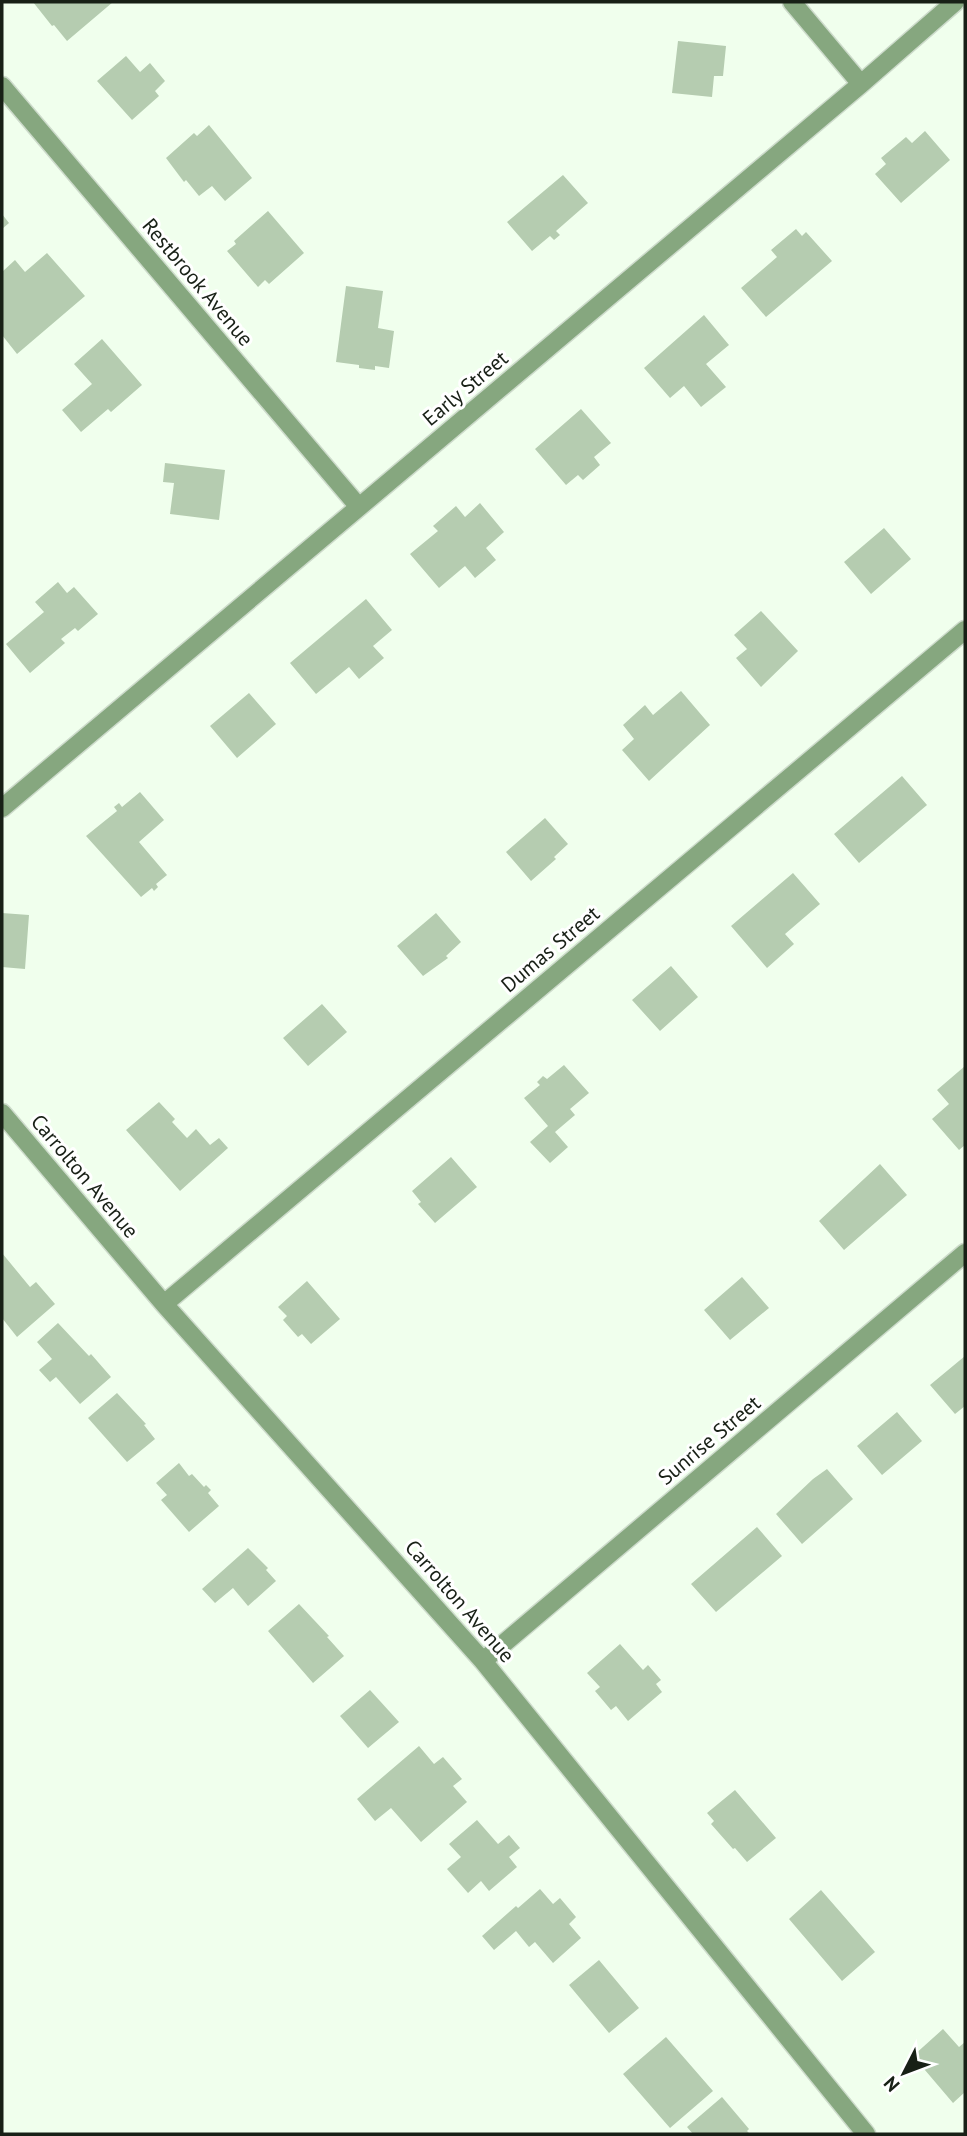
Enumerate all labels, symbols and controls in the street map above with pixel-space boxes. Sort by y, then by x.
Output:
street label: Restbrook Avenue [137,212,259,352]
street label: Early Street [417,344,513,432]
street label: Dumas Street [495,900,605,998]
street label: Carrolton Avenue [25,1108,145,1244]
street label: Sunrise Street [652,1389,766,1491]
street label: Carrolton Avenue [399,1534,521,1668]
north arrow [869,2038,939,2108]
text: N [878,2072,904,2097]

